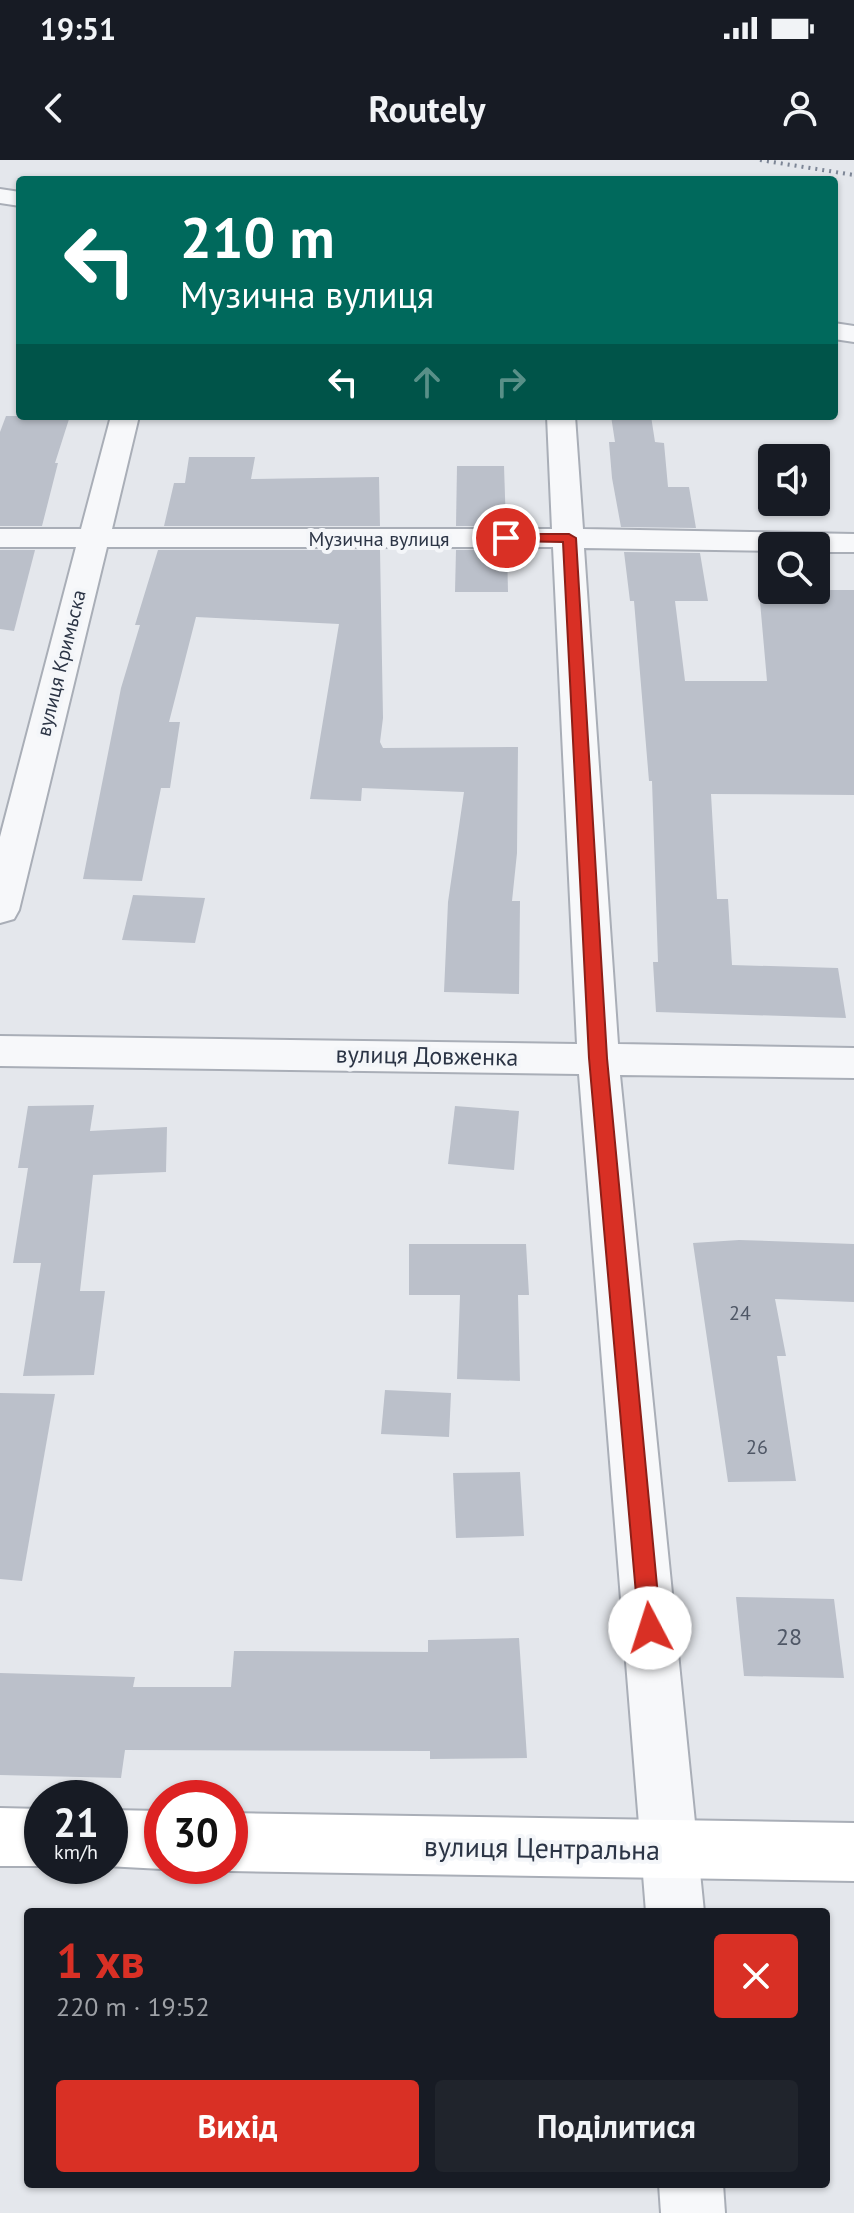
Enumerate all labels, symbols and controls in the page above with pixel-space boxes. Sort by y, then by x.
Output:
text: 19:51 [40,9,116,48]
text: Routely [368,85,486,132]
icon: back [32,86,76,130]
icon: person [778,86,822,130]
text: 210 m [180,201,335,273]
icon: left [48,208,152,312]
text: Музична вулиця [180,271,434,318]
icon: left [321,360,365,404]
icon: ahead [405,360,449,404]
icon: right [489,360,533,404]
map controls [758,444,830,604]
button: sound [758,444,830,516]
pin [472,504,540,572]
icon: arrive [484,516,528,560]
street label: Музична вулиця [308,526,450,552]
button: search [758,532,830,604]
street label: вулиця Кримьска [30,587,92,739]
street label: вулиця Довженка [335,1038,519,1073]
house number: 24 [729,1300,751,1326]
house number: 26 [746,1434,768,1460]
position arrow [608,1586,692,1670]
house number: 28 [776,1621,802,1652]
speed limit sign: 30 [144,1780,248,1884]
text: 21 [53,1796,99,1848]
street label: вулиця Центральна [424,1827,660,1868]
text: km/h [54,1839,98,1865]
text: 1 хв [56,1929,145,1991]
button: close [714,1934,798,2018]
text: 220 m · 19:52 [56,1990,210,2023]
button: Вихід [56,2080,419,2172]
button: Поділитися [435,2080,798,2172]

